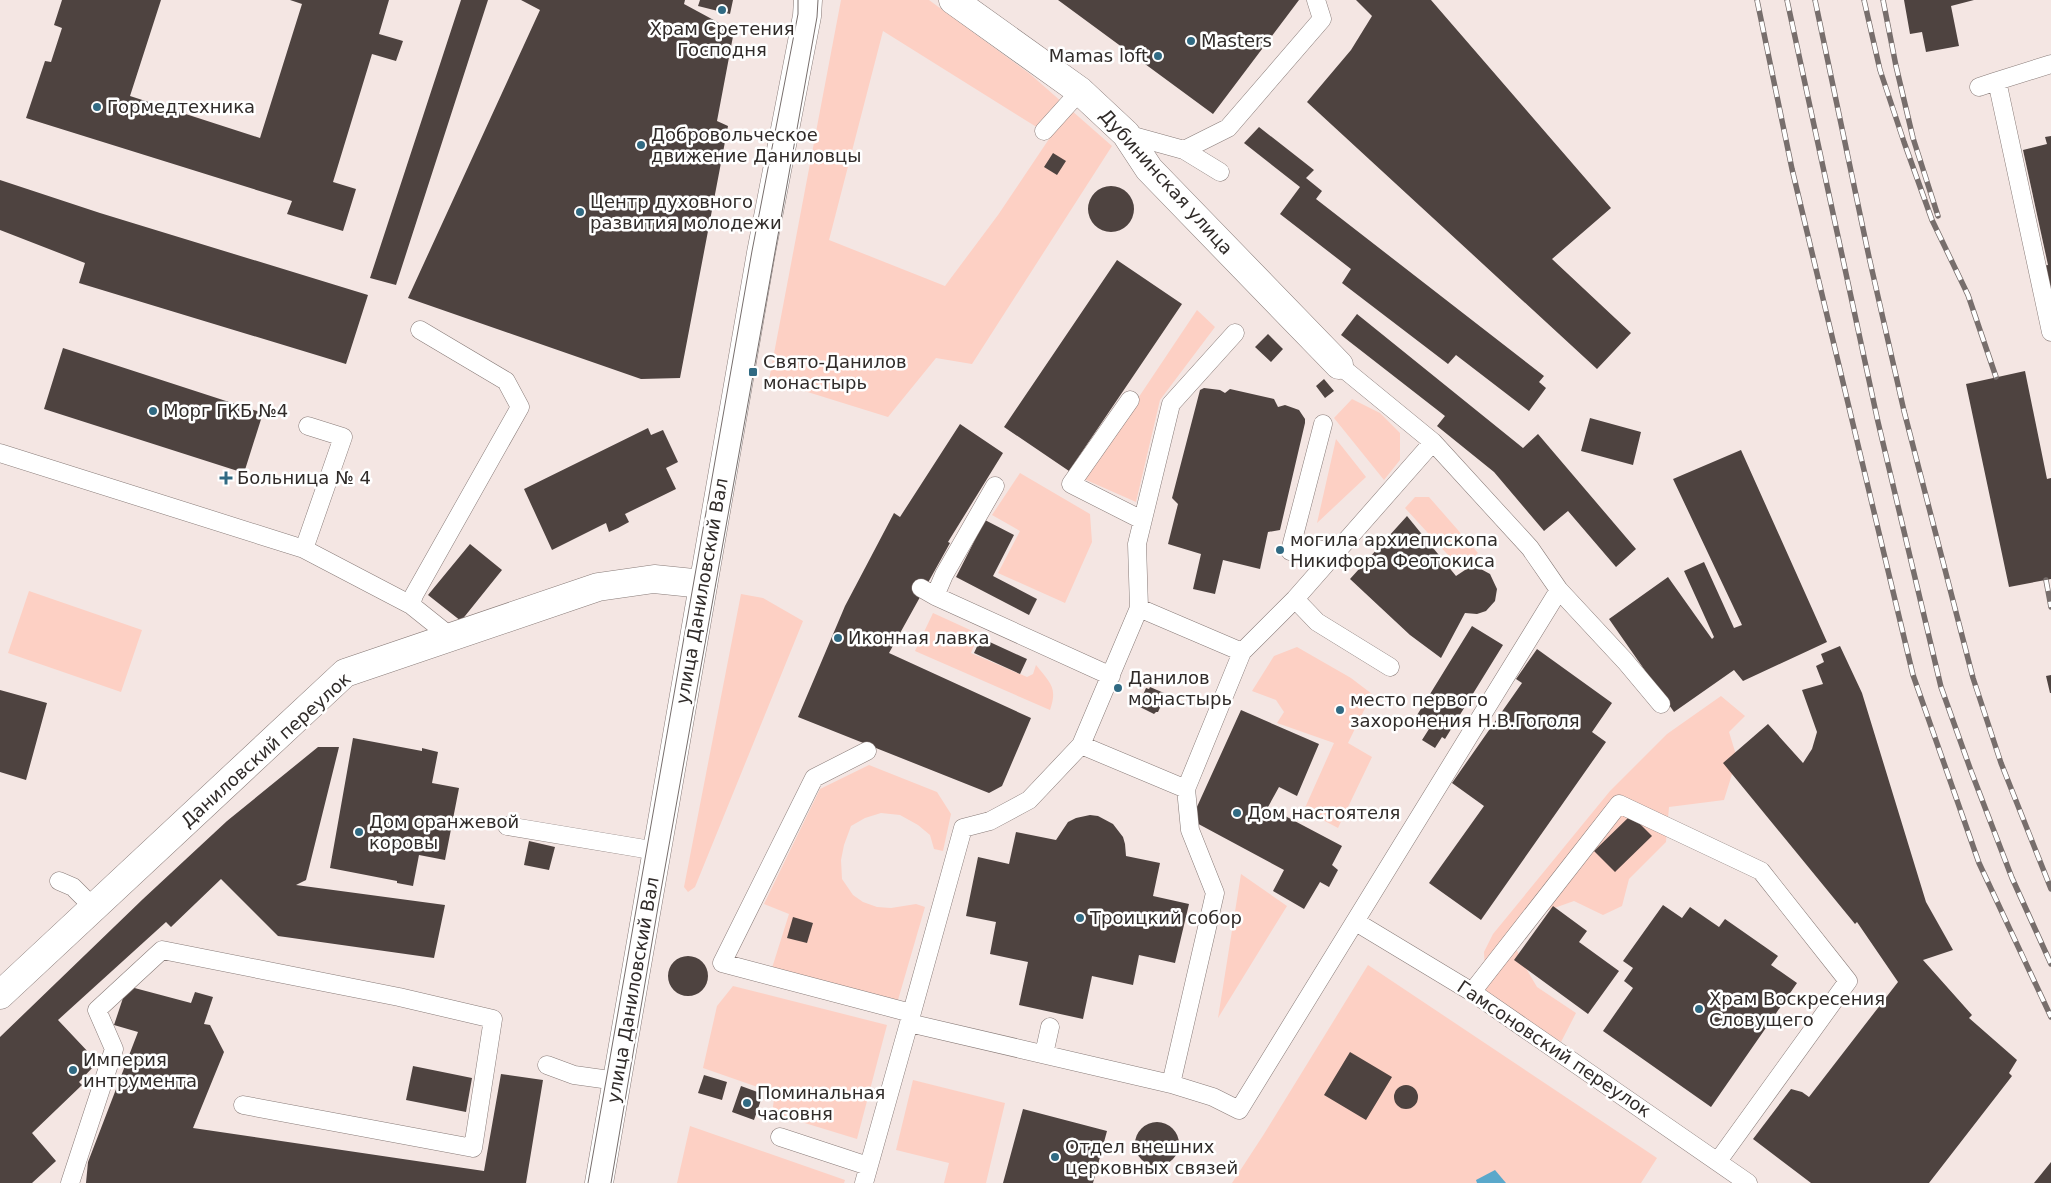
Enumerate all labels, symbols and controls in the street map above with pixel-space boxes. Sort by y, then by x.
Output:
marker: Храм Сретения Господня [716,4,728,16]
place label: Храм Сретения Господня [649,18,795,60]
place label: Masters [1201,30,1272,51]
marker: Masters [1185,35,1197,47]
place label: Mamas loft [1049,45,1148,66]
marker: Mamas loft [1152,50,1164,62]
place label: Гормедтехника [107,96,255,117]
marker: Гормедтехника [91,101,103,113]
street label: Дубининская улица [1096,105,1237,259]
place label: Добровольческое движение Даниловцы [651,124,861,166]
marker: Добровольческое движение Даниловцы [635,139,647,151]
place label: Центр духовного развития молодежи [590,191,782,233]
marker: Центр духовного развития молодежи [574,206,586,218]
place label: Свято-Данилов монастырь [763,351,907,393]
marker: Свято-Данилов монастырь [747,366,759,378]
place label: Морг ГКБ №4 [163,400,288,421]
marker: Морг ГКБ №4 [147,405,159,417]
place label: Больница № 4 [237,467,371,488]
marker: Больница № 4 [219,471,233,485]
street label: улица Даниловский Вал [671,476,732,706]
place label: могила архиепископа Никифора Феотокиса [1290,529,1498,571]
marker: могила архиепископа Никифора Феотокиса [1274,544,1286,556]
place label: Иконная лавка [848,627,990,648]
marker: Иконная лавка [832,632,844,644]
place label: Данилов монастырь [1128,667,1232,709]
street label: Даниловский переулок [177,668,355,831]
marker: Данилов монастырь [1112,682,1124,694]
place label: место первого захоронения Н.В.Гоголя [1350,689,1580,731]
marker: место первого захоронения Н.В.Гоголя [1334,704,1346,716]
place label: Дом настоятеля [1247,802,1400,823]
marker: Дом настоятеля [1231,807,1243,819]
place label: Дом оранжевой коровы [369,811,519,853]
marker: Дом оранжевой коровы [353,826,365,838]
street label: улица Даниловский Вал [602,875,663,1105]
place label: Троицкий собор [1089,907,1242,928]
marker: Троицкий собор [1074,912,1086,924]
street label: Гамсоновский переулок [1453,976,1655,1121]
place label: Храм Воскресения Словущего [1709,988,1885,1030]
marker: Храм Воскресения Словущего [1693,1003,1705,1015]
place label: Империя интрумента [83,1049,197,1091]
marker: Империя интрумента [67,1064,79,1076]
place label: Поминальная часовня [757,1082,885,1124]
marker: Поминальная часовня [741,1097,753,1109]
place label: Отдел внешних церковных связей [1065,1136,1238,1178]
marker: Отдел внешних церковных связей [1049,1151,1061,1163]

